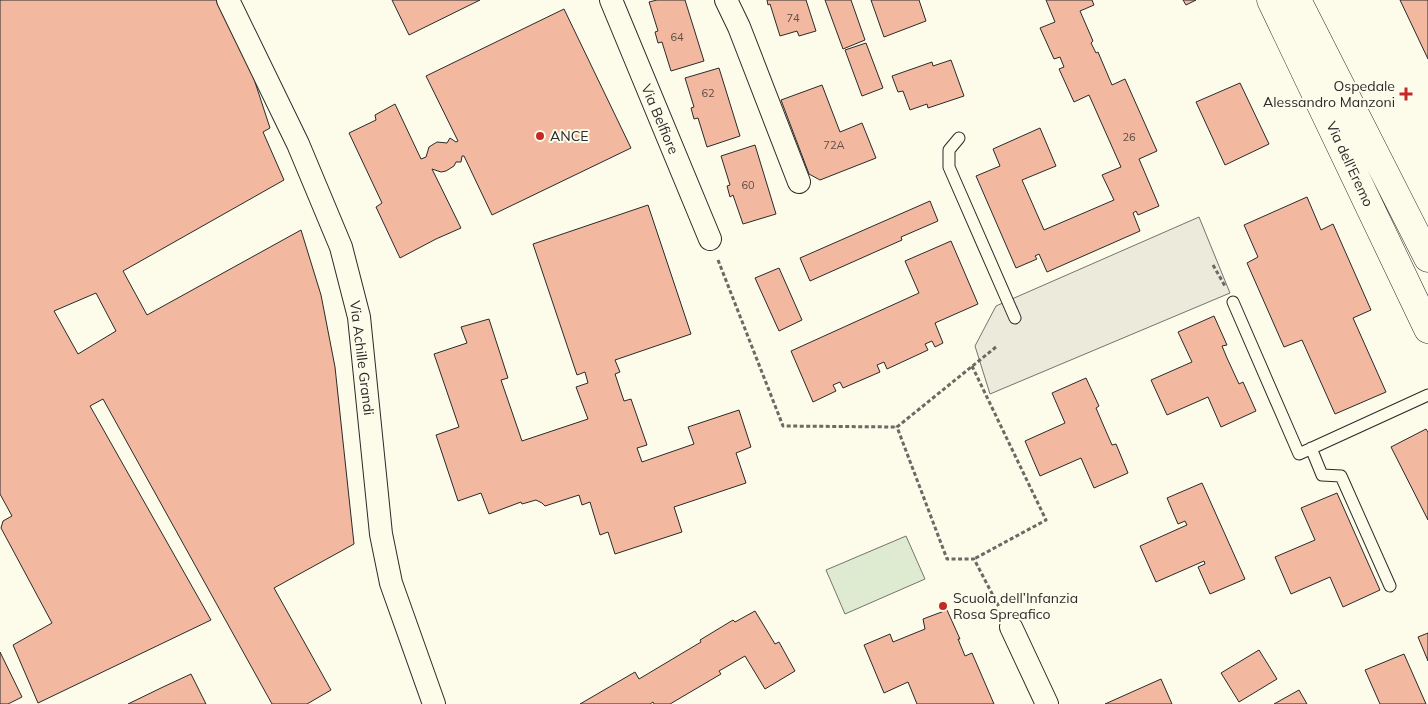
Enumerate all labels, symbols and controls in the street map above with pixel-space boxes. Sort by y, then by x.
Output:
house number: 74 [786,11,800,25]
house number: 64 [670,30,684,44]
place label: Ospedale Alessandro Manzoni [1263,77,1395,111]
street label: Via Belfiore [637,81,683,157]
house number: 62 [701,86,715,100]
marker: Ospedale Alessandro Manzoni [1399,87,1413,101]
street label: Via dell'Eremo [1322,118,1378,210]
place label: ANCE [550,127,589,145]
marker: ANCE [534,130,546,142]
house number: 26 [1122,130,1136,144]
house number: 72A [823,138,845,152]
house number: 60 [741,178,755,192]
street label: Via Achille Grandi [346,300,378,416]
place label: Scuola dell’Infanzia Rosa Spreafico [953,589,1078,623]
marker: Scuola dell’Infanzia Rosa Spreafico [937,600,949,612]

